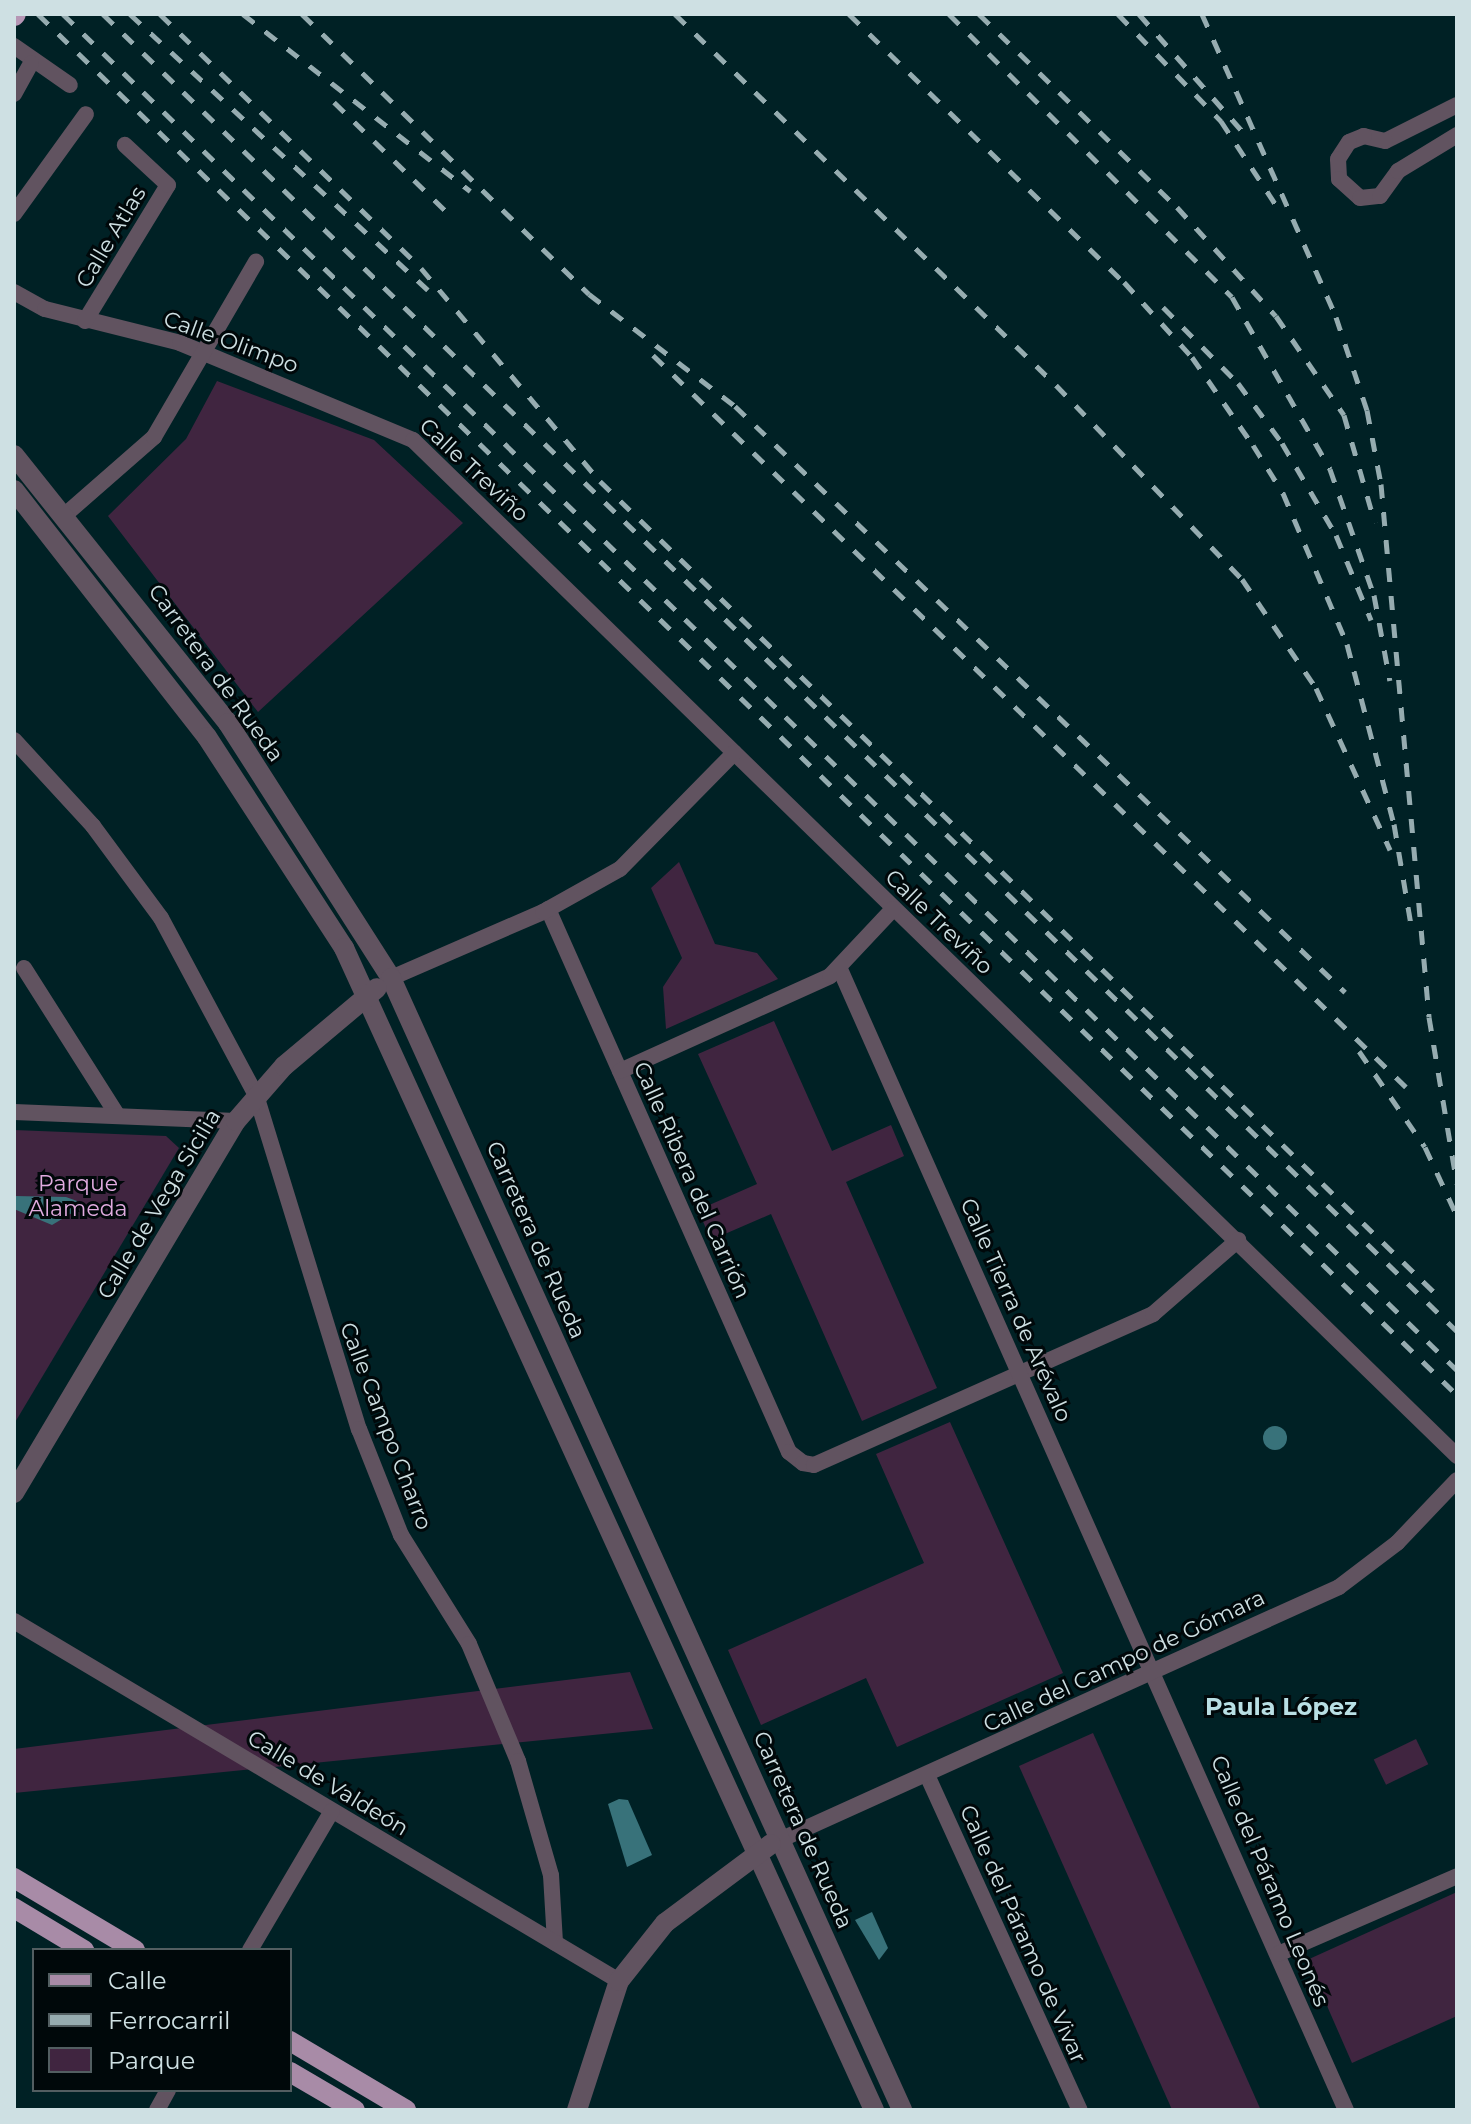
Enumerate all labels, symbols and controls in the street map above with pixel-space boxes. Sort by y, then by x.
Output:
street label: Calle Atlas [70,182,152,292]
street label: Calle Olimpo [160,305,302,379]
street label: Calle Treviño [414,413,534,527]
street label: Carretera de Rueda [143,579,289,767]
street label: Calle Treviño [880,864,998,980]
street label: Calle Ribera del Carrión [628,1058,756,1302]
street label: Calle de Vega Sicilia [92,1104,226,1304]
street label: Carretera de Rueda [481,1137,591,1343]
park label: Parque Alameda [28,1170,128,1222]
street label: Calle Tierra de Arévalo [955,1194,1077,1426]
street label: Calle Campo Charro [334,1319,438,1533]
street label: Calle del Campo de Gómara [979,1584,1269,1738]
district label: Paula López [1205,1693,1357,1721]
street label: Calle de Valdeón [243,1725,413,1841]
street label: Carretera de Rueda [748,1727,858,1933]
street label: Calle del Páramo Leonés [1205,1751,1335,2011]
street label: Calle del Páramo de Vivar [954,1801,1092,2067]
legend [32,1948,292,2092]
text: Calle [108,1966,166,1995]
text: Ferrocarril [108,2006,231,2035]
text: Parque [108,2046,195,2075]

